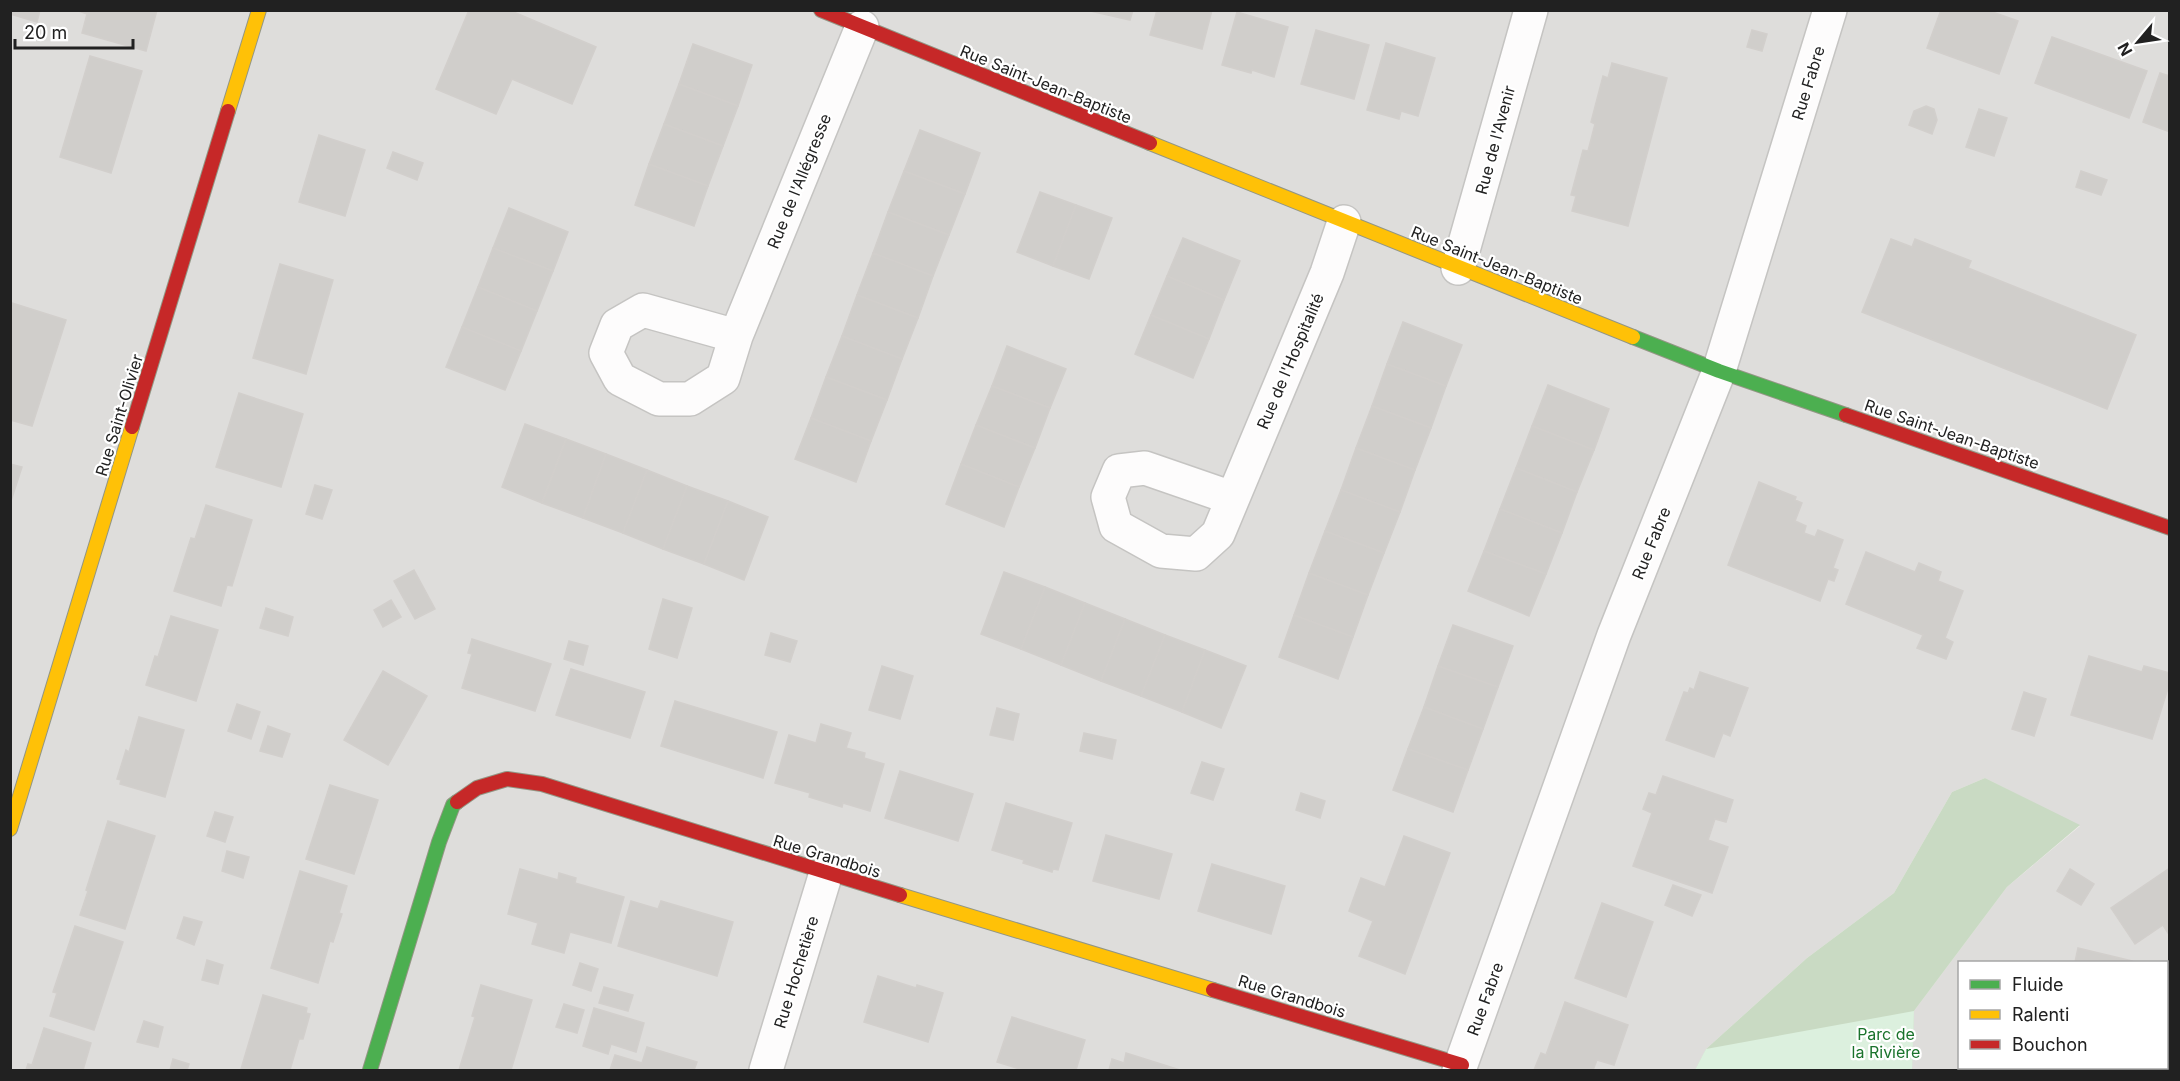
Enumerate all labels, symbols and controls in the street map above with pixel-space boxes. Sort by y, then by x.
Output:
scale bar [15,12,134,50]
north arrow [2108,12,2168,72]
text: 20 m [24,22,67,43]
text: N [2113,39,2137,59]
street label: Rue Saint-Jean-Baptiste [957,40,1135,128]
street label: Rue Fabre [1787,43,1829,123]
street label: Rue de l'Avenir [1471,83,1519,197]
street label: Rue de l'Allégresse [763,111,835,251]
street label: Rue Saint-Jean-Baptiste [1408,221,1586,309]
street label: Rue de l'Hospitalité [1252,290,1328,432]
street label: Rue Saint-Olivier [91,352,147,478]
street label: Rue Saint-Jean-Baptiste [1862,395,2042,473]
street label: Rue Fabre [1627,504,1675,582]
street label: Rue Grandbois [771,830,883,882]
street label: Rue Hochetière [769,913,823,1031]
street label: Rue Fabre [1463,960,1507,1038]
legend [1958,961,2168,1069]
street label: Rue Grandbois [1236,970,1348,1022]
text: Fluide [2012,974,2064,995]
text: Ralenti [2012,1004,2069,1025]
park label: Parc de la Rivière [1852,1024,1920,1062]
text: Bouchon [2012,1034,2088,1055]

